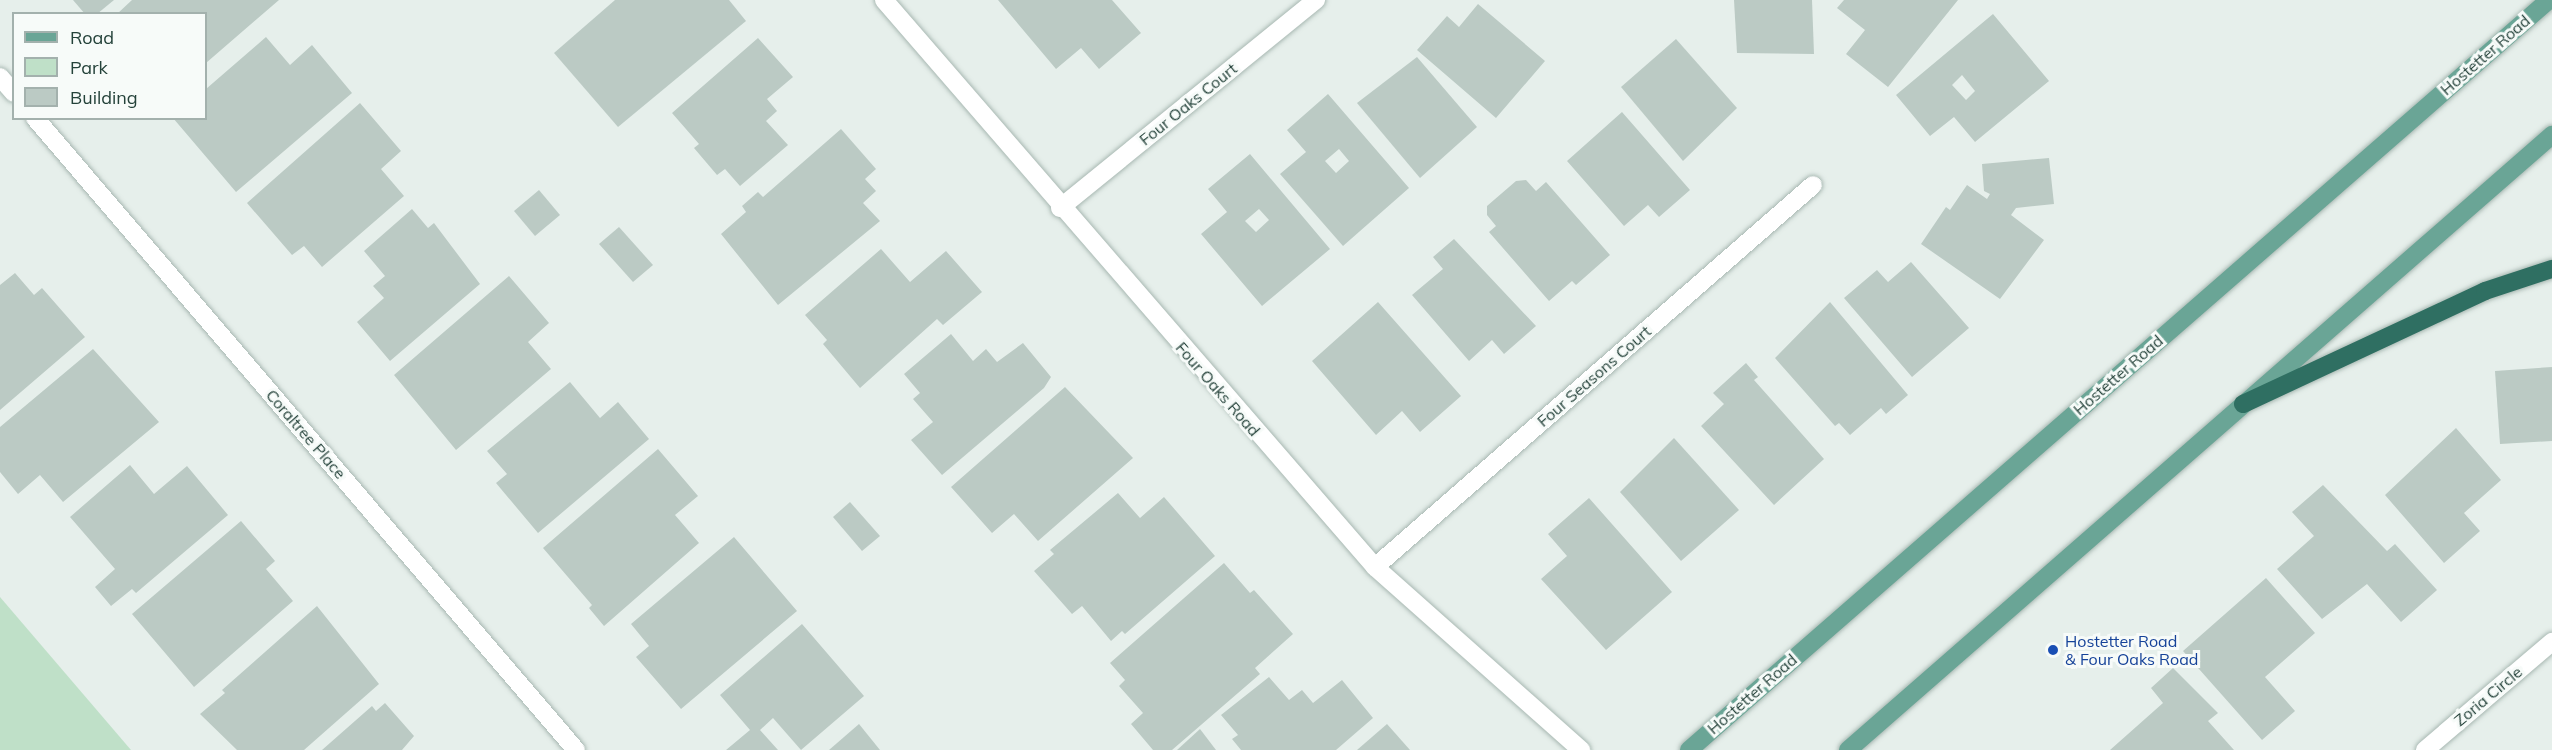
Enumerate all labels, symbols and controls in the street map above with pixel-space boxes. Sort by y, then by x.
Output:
street label: Hostetter Road [2436,11,2534,99]
legend [12,12,207,120]
text: Road [70,26,114,49]
text: Park [70,56,108,79]
street label: Four Oaks Court [1135,59,1241,149]
text: Building [70,86,138,109]
street label: Four Seasons Court [1533,321,1655,431]
street label: Hostetter Road [2069,331,2167,419]
street label: Four Oaks Road [1172,338,1264,440]
street label: Coraltree Place [262,386,350,482]
place label: Hostetter Road & Four Oaks Road [2065,631,2198,669]
marker: Hostetter Road & Four Oaks Road [2046,643,2060,657]
street label: Hostetter Road [1703,650,1801,738]
street label: Zoria Circle [2450,662,2526,730]

